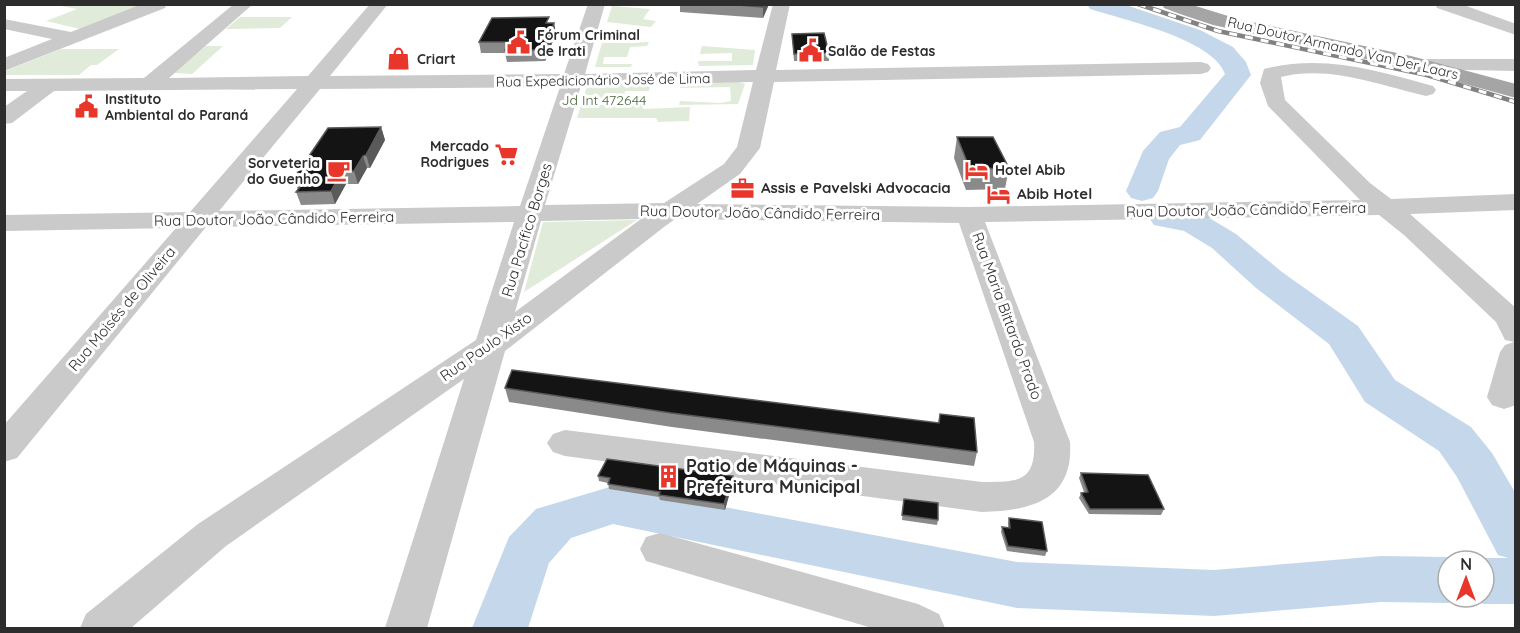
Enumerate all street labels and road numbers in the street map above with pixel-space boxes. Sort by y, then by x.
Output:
street label: Rua Doutor Armando Van Der Laars [1226,13,1460,83]
street label: Rua Expedicionário José de Lima [495,69,711,91]
street label: Rua Pacífico Borges [497,161,556,299]
street label: Rua Doutor João Cândido Ferreira [1126,198,1366,221]
street label: Rua Doutor João Cândido Ferreira [640,201,880,224]
street label: Rua Doutor João Cândido Ferreira [154,207,394,230]
street label: Rua Maria Bittardo Prado [968,229,1047,402]
street label: Rua Moisés de Oliveira [64,242,179,375]
street label: Rua Paulo Xisto [436,308,535,385]

